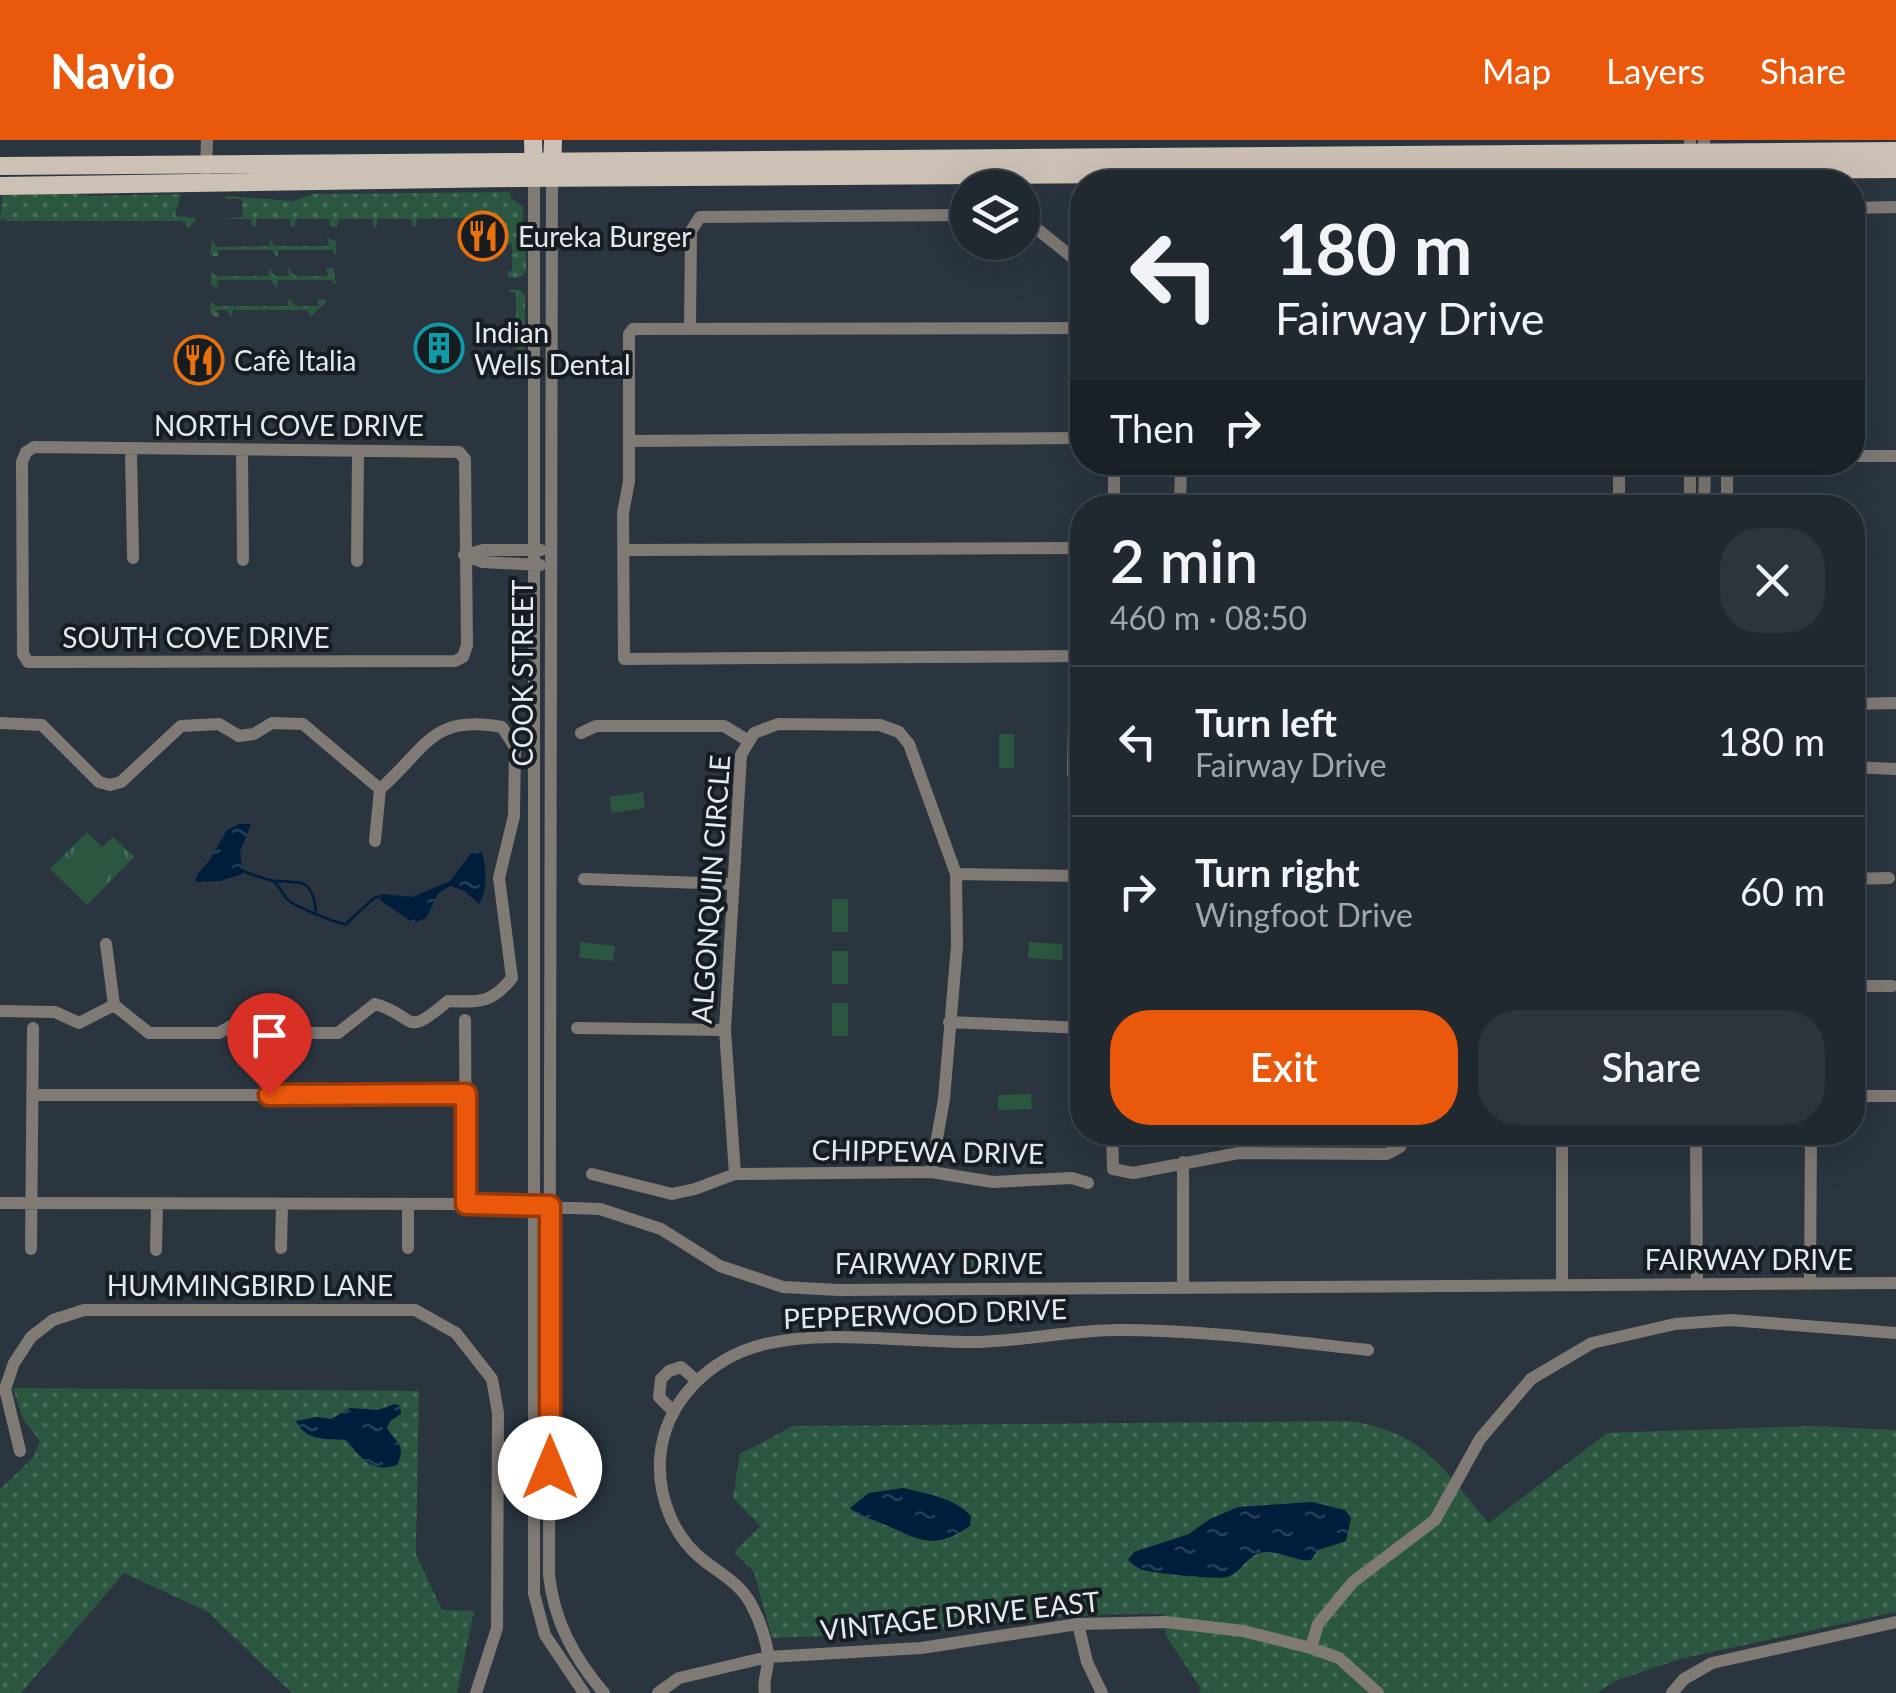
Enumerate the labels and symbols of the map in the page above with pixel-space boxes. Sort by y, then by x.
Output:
restaurant icon: Eureka Burger [457,210,509,262]
place label: Eureka Burger [518,219,692,253]
place label: Indian Wells Dental [474,315,631,381]
building icon: Indian Wells Dental [413,322,465,374]
restaurant icon: Cafè Italia [173,334,225,386]
place label: Cafè Italia [234,343,356,377]
street label: NORTH COVE DRIVE [154,408,424,442]
street label: COOK STREET [505,579,539,767]
street label: SOUTH COVE DRIVE [62,620,330,654]
street label: ALGONQUIN CIRCLE [684,754,736,1024]
pin [227,993,312,1096]
street label: CHIPPEWA DRIVE [811,1132,1045,1170]
street label: FAIRWAY DRIVE [1645,1242,1853,1276]
street label: FAIRWAY DRIVE [835,1246,1043,1280]
street label: HUMMINGBIRD LANE [107,1268,393,1302]
street label: PEPPERWOOD DRIVE [783,1291,1067,1335]
position arrow [498,1416,602,1520]
street label: VINTAGE DRIVE EAST [819,1583,1102,1647]

